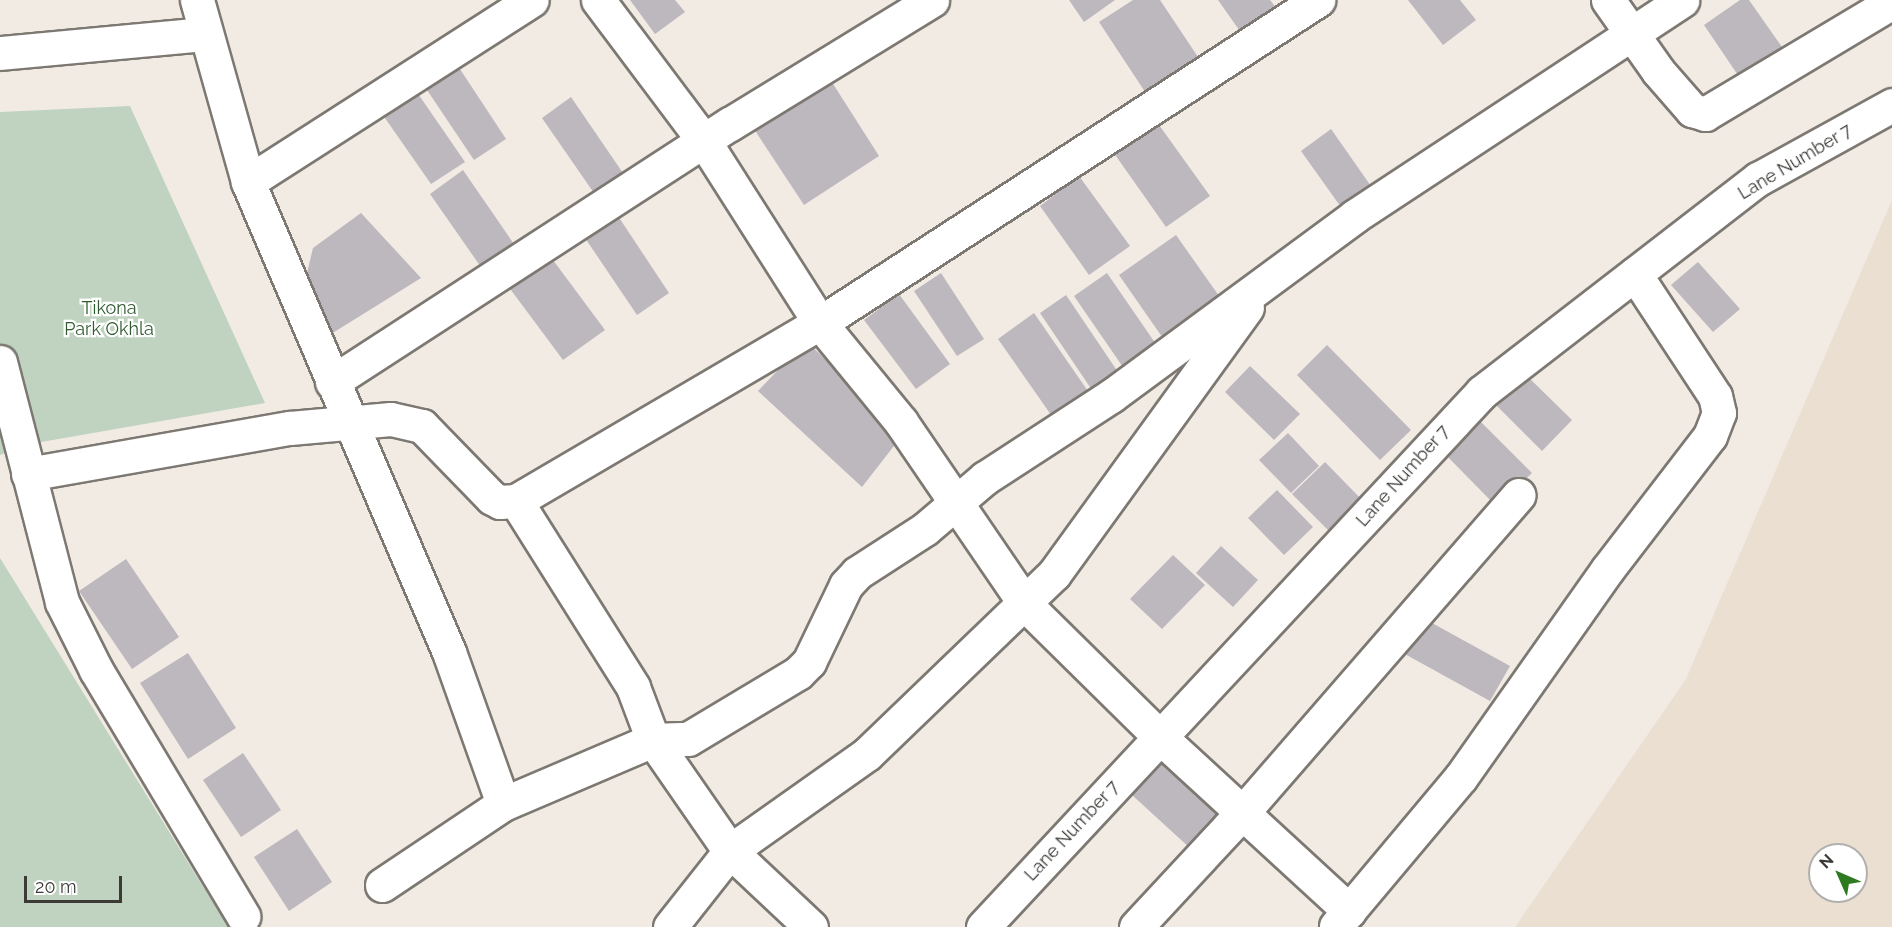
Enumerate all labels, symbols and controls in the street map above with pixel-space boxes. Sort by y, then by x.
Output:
street label: Lane Number 7 [1734,119,1856,205]
park label: Tikona Park Okhla [64,298,154,340]
street label: Lane Number 7 [1352,421,1454,531]
street label: Lane Number 7 [1020,776,1124,886]
north arrow [1808,843,1868,903]
text: N [1815,850,1837,872]
scale bar [27,864,124,902]
text: 20 m [35,876,77,897]

